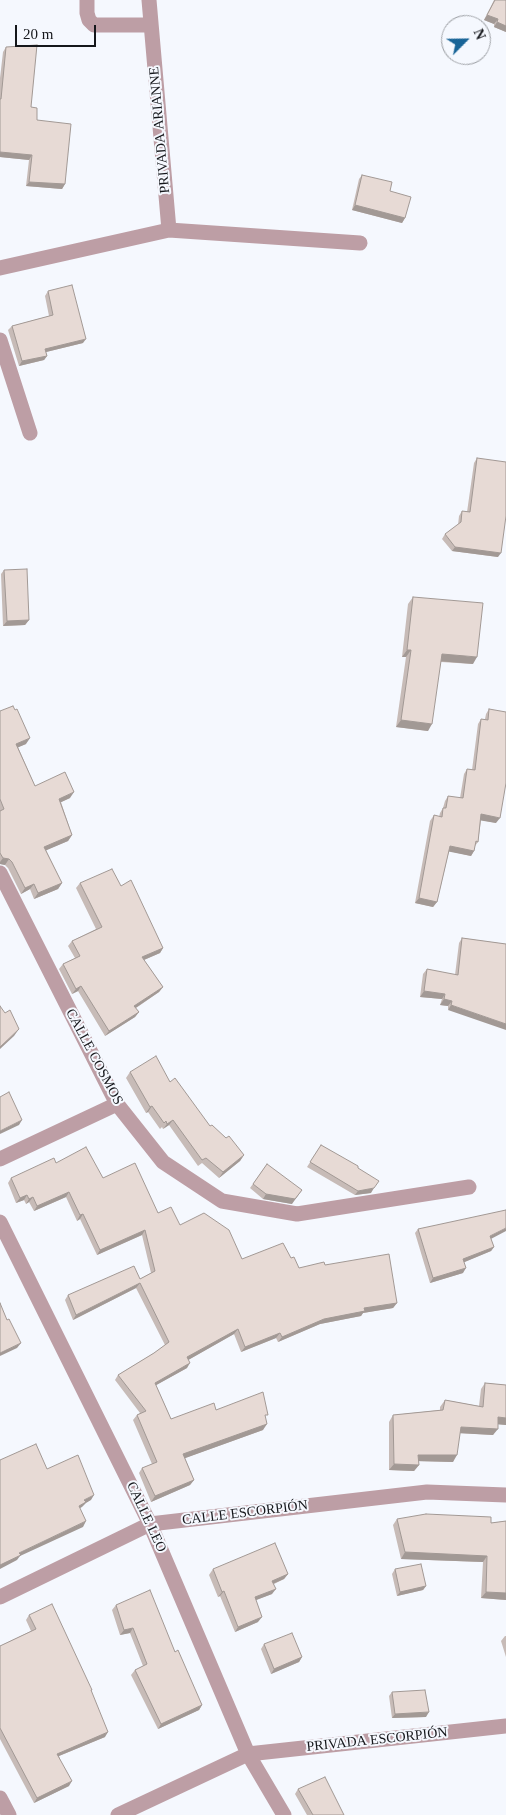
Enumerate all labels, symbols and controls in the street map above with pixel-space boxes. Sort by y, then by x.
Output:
scale bar [18,15,99,47]
north arrow [441,15,491,65]
text: 20 m [23,26,53,42]
text: N [470,27,488,42]
street label: PRIVADA ARIANNE [146,66,174,194]
street label: CALLE COSMOS [62,1006,126,1108]
street label: CALLE LEO [122,1479,170,1555]
street label: CALLE ESCORPIÓN [181,1497,309,1529]
street label: PRIVADA ESCORPIÓN [306,1724,448,1756]

